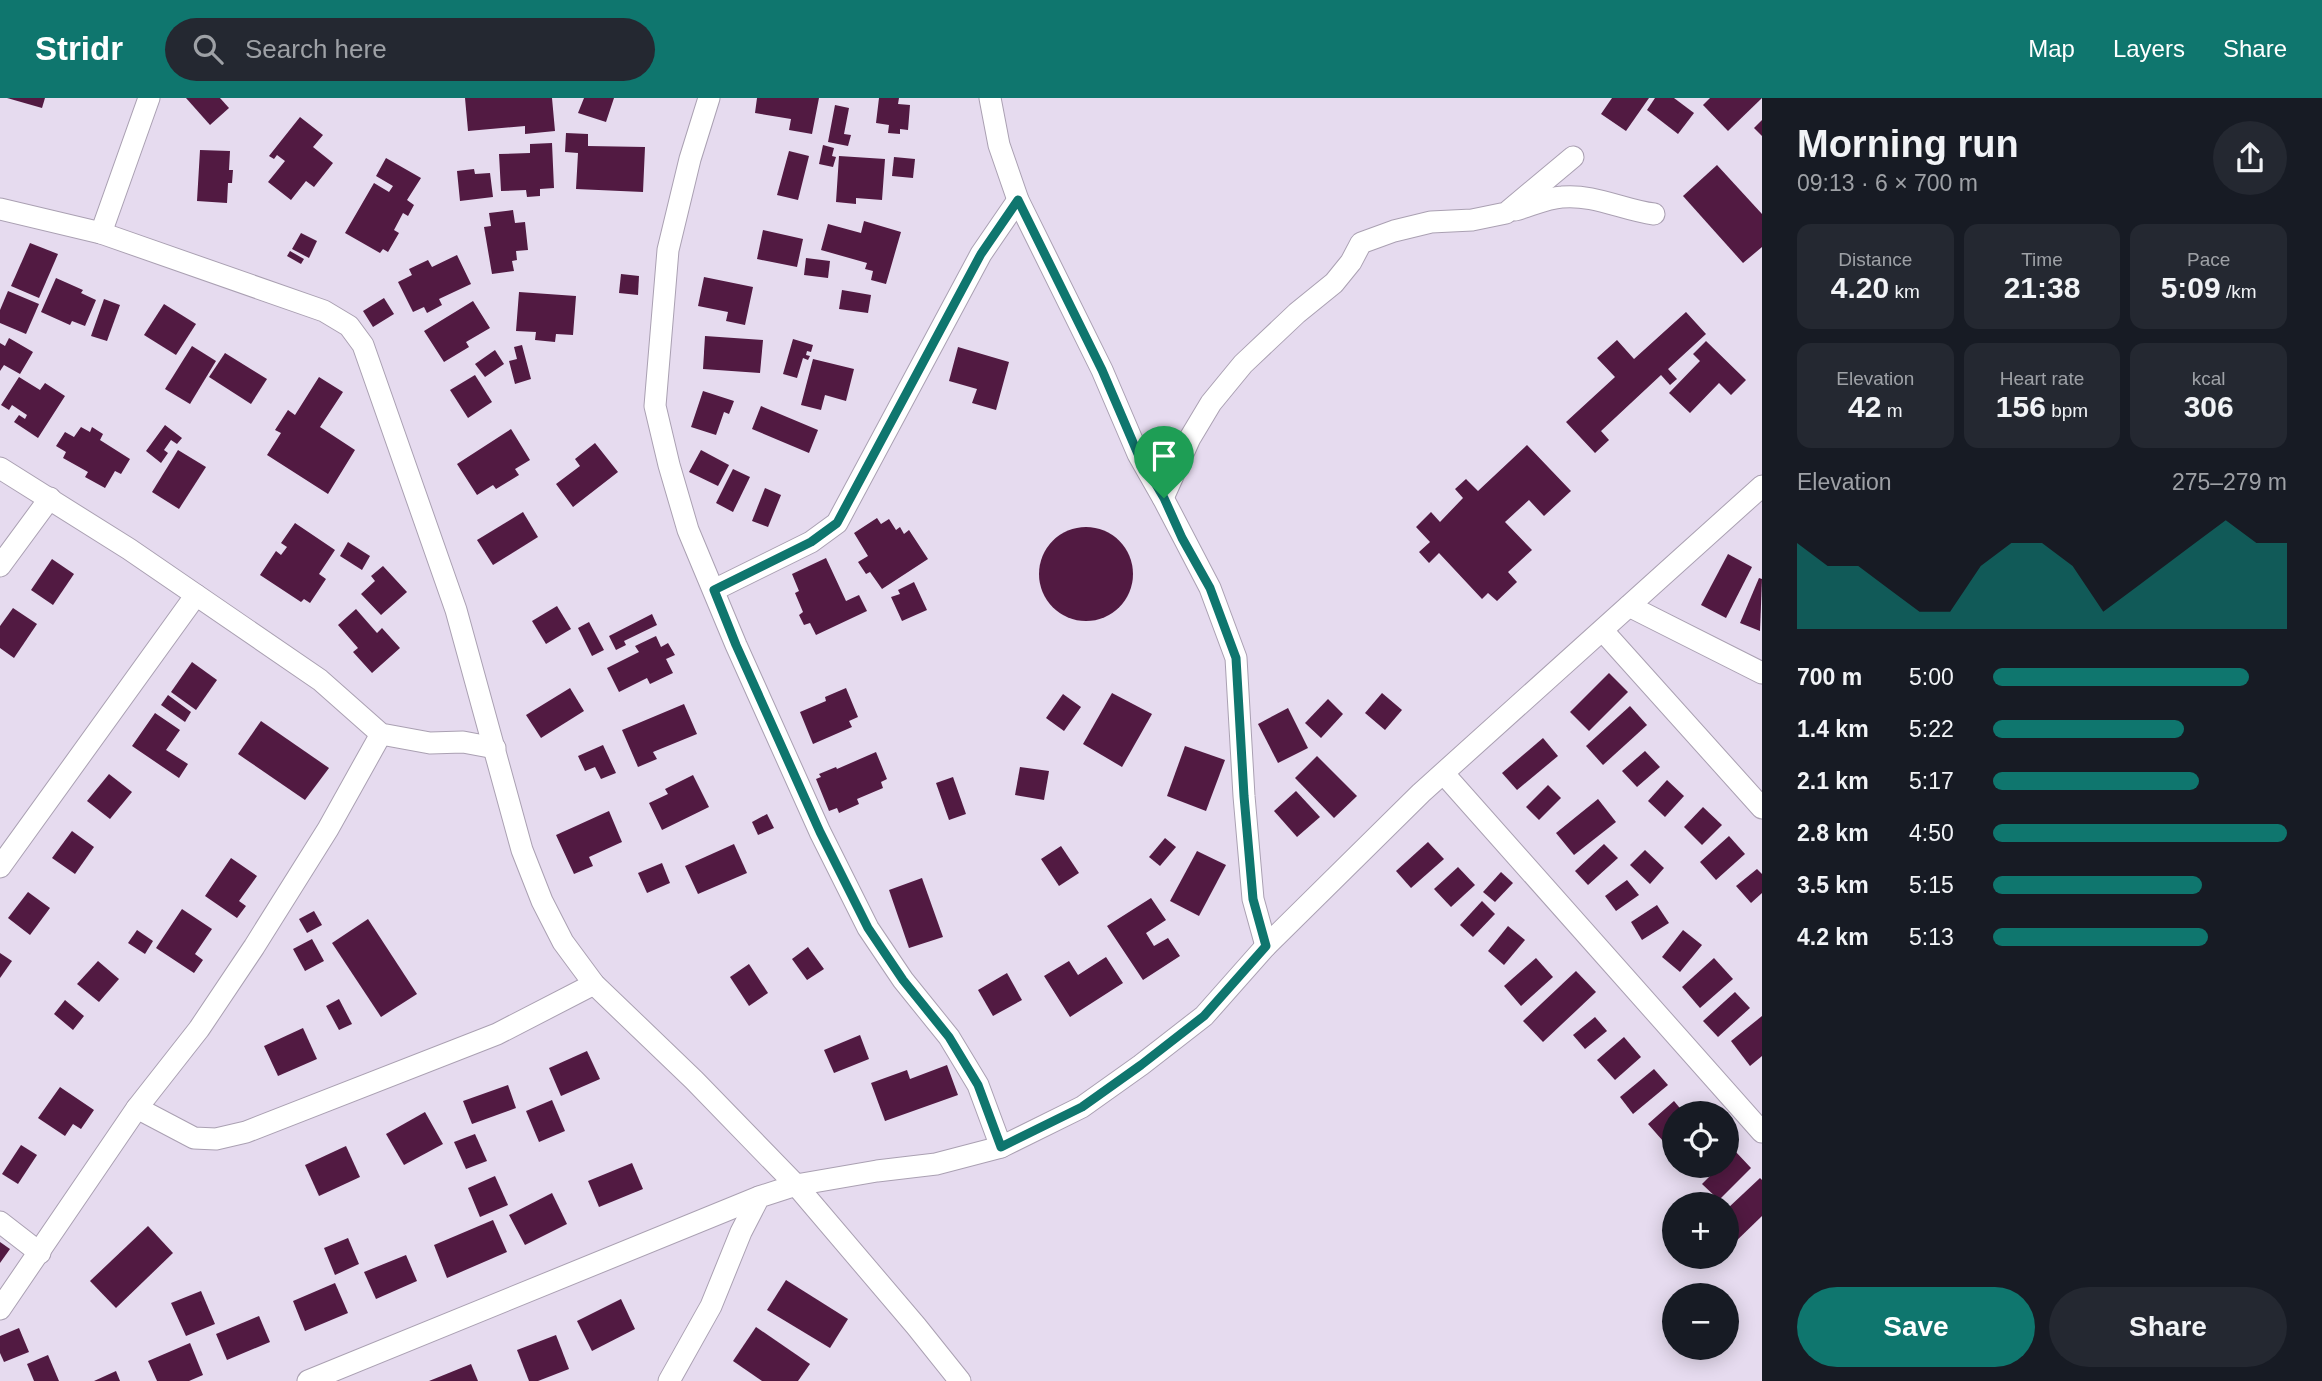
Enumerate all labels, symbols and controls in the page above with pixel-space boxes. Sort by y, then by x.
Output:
search box [165,18,655,81]
text: Stridr [35,30,123,67]
icon: search [189,30,227,68]
text: Search here [245,34,387,64]
text: Map [2028,35,2075,62]
text: Layers [2113,35,2185,62]
text: Share [2223,35,2287,62]
button: share [2213,121,2287,195]
text: Morning run [1797,123,2019,165]
text: 09:13 · 6 × 700 m [1797,170,1978,196]
text: Distance [1838,249,1912,270]
text: Time [2021,249,2063,270]
text: Pace [2187,249,2230,270]
text: 4.20 [1831,271,1889,304]
text: 21:38 [2004,271,2080,304]
text: 5:09 [2161,271,2221,304]
text: km [1889,281,1920,302]
text: /km [2221,281,2257,302]
text: Elevation [1836,368,1914,389]
text: Heart rate [2000,368,2084,389]
text: kcal [2192,368,2226,389]
text: 42 [1848,390,1881,423]
text: 156 [1996,390,2046,423]
text: 306 [2184,390,2234,423]
text: m [1881,400,1903,421]
text: bpm [2046,400,2088,421]
pin [1134,426,1194,498]
icon: arrive [1145,437,1183,475]
text: Elevation [1797,469,1892,495]
text: 275–279 m [2172,469,2287,495]
text: 700 m [1797,664,1862,690]
text: 5:00 [1909,664,1954,690]
text: 1.4 km [1797,716,1869,742]
text: 5:22 [1909,716,1954,742]
text: 2.1 km [1797,768,1869,794]
text: 5:17 [1909,768,1954,794]
text: 2.8 km [1797,820,1869,846]
text: 4:50 [1909,820,1954,846]
text: 3.5 km [1797,872,1869,898]
text: 5:15 [1909,872,1954,898]
text: 4.2 km [1797,924,1869,950]
text: 5:13 [1909,924,1954,950]
map controls [1662,1101,1739,1360]
button: locate [1662,1101,1739,1178]
button: + [1662,1192,1739,1269]
button: − [1662,1283,1739,1360]
button: Save [1797,1287,2035,1367]
button: Share [2049,1287,2287,1367]

